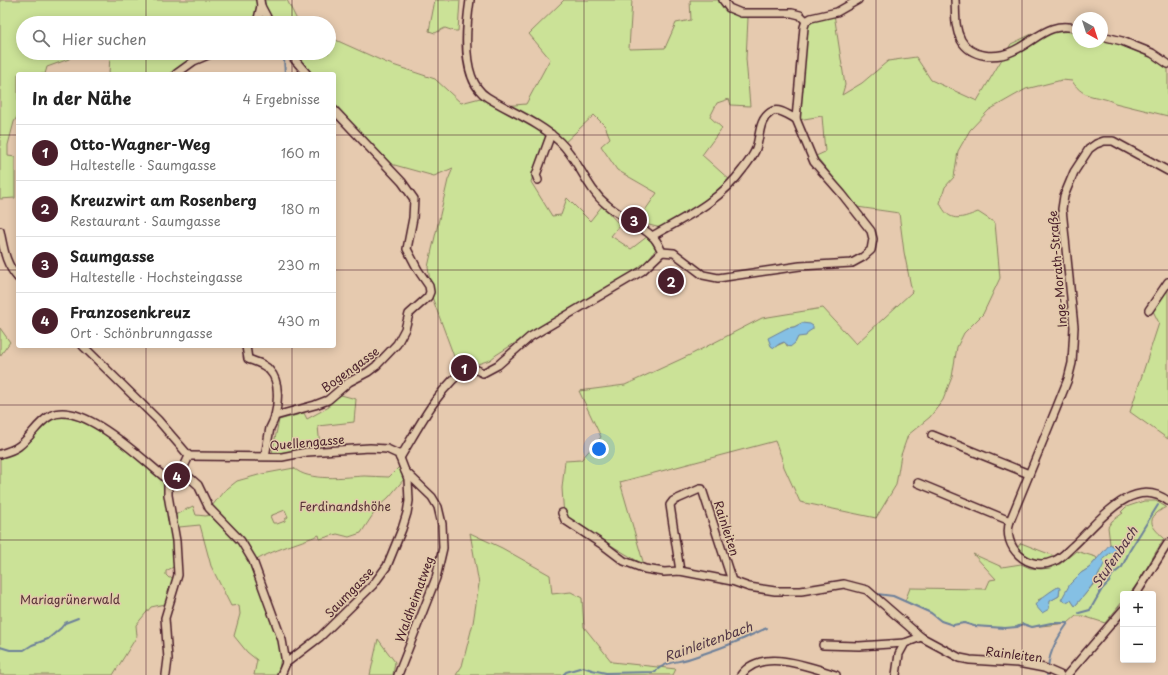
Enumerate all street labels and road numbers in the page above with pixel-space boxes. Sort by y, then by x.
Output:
street label: Inge-Morath-Straße [1043,210,1071,328]
street label: Bogengasse [317,342,383,396]
street label: Quellengasse [269,430,345,454]
street label: Rainleiten [710,498,744,558]
street label: Waldheimatweg [390,553,438,645]
street label: Saumgasse [320,563,378,621]
street label: Rainleiten [984,642,1044,666]

